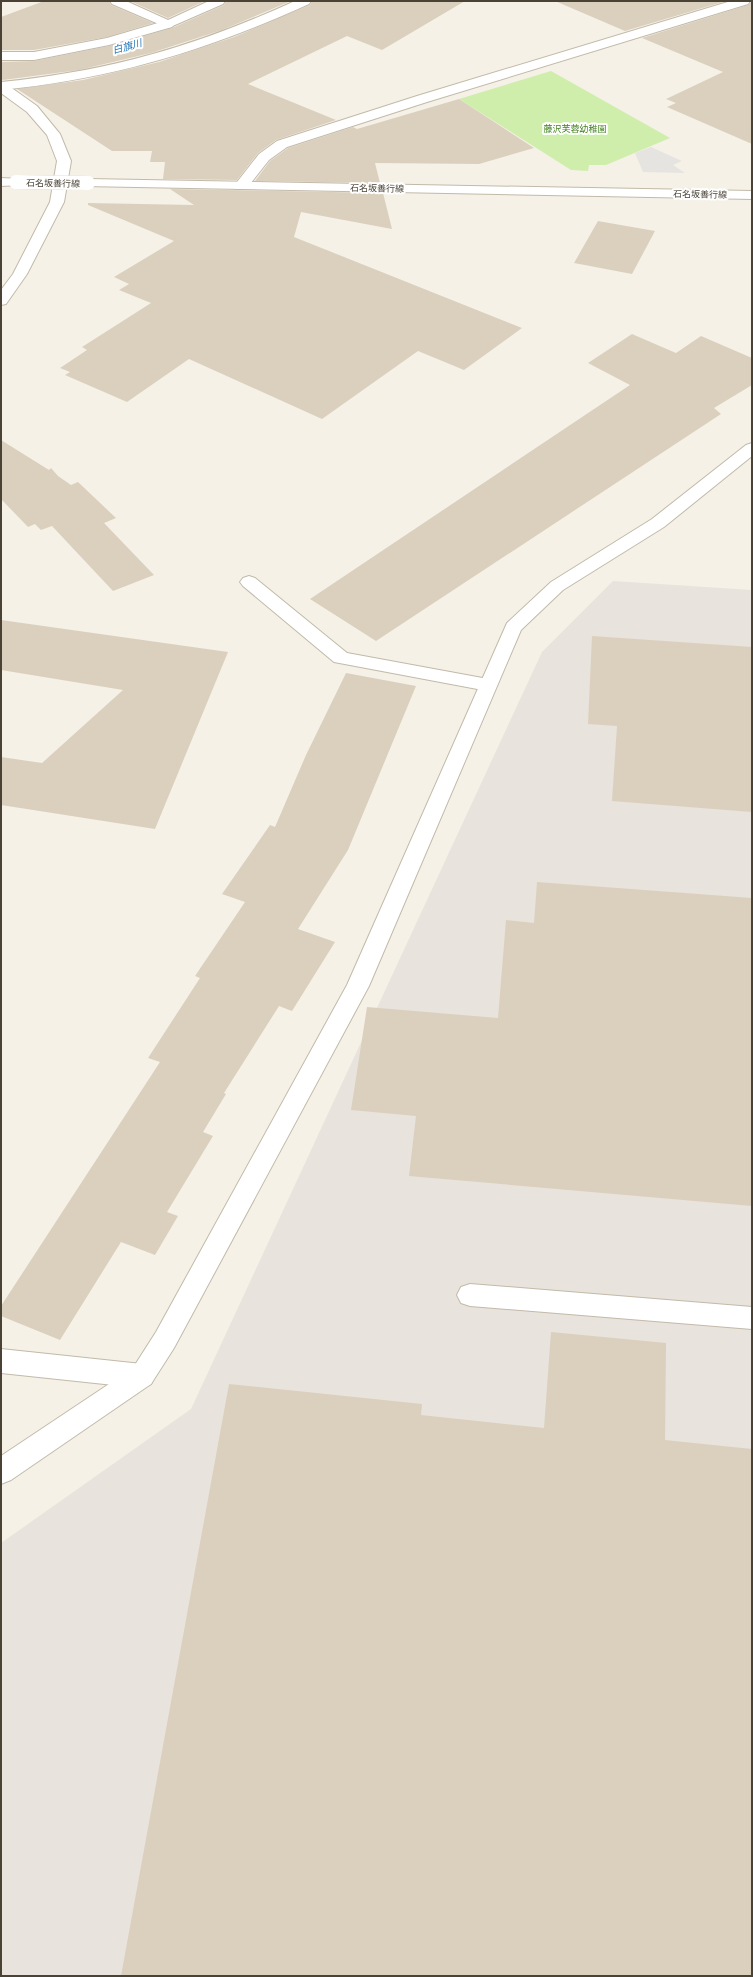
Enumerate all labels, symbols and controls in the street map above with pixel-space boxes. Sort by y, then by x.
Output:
water label: 白旗川 [111,36,144,56]
park label: 藤沢芙蓉幼稚園 [543,123,607,134]
street label: 石名坂善行線 [26,177,81,189]
street label: 石名坂善行線 [350,182,405,194]
street label: 石名坂善行線 [673,188,728,200]

